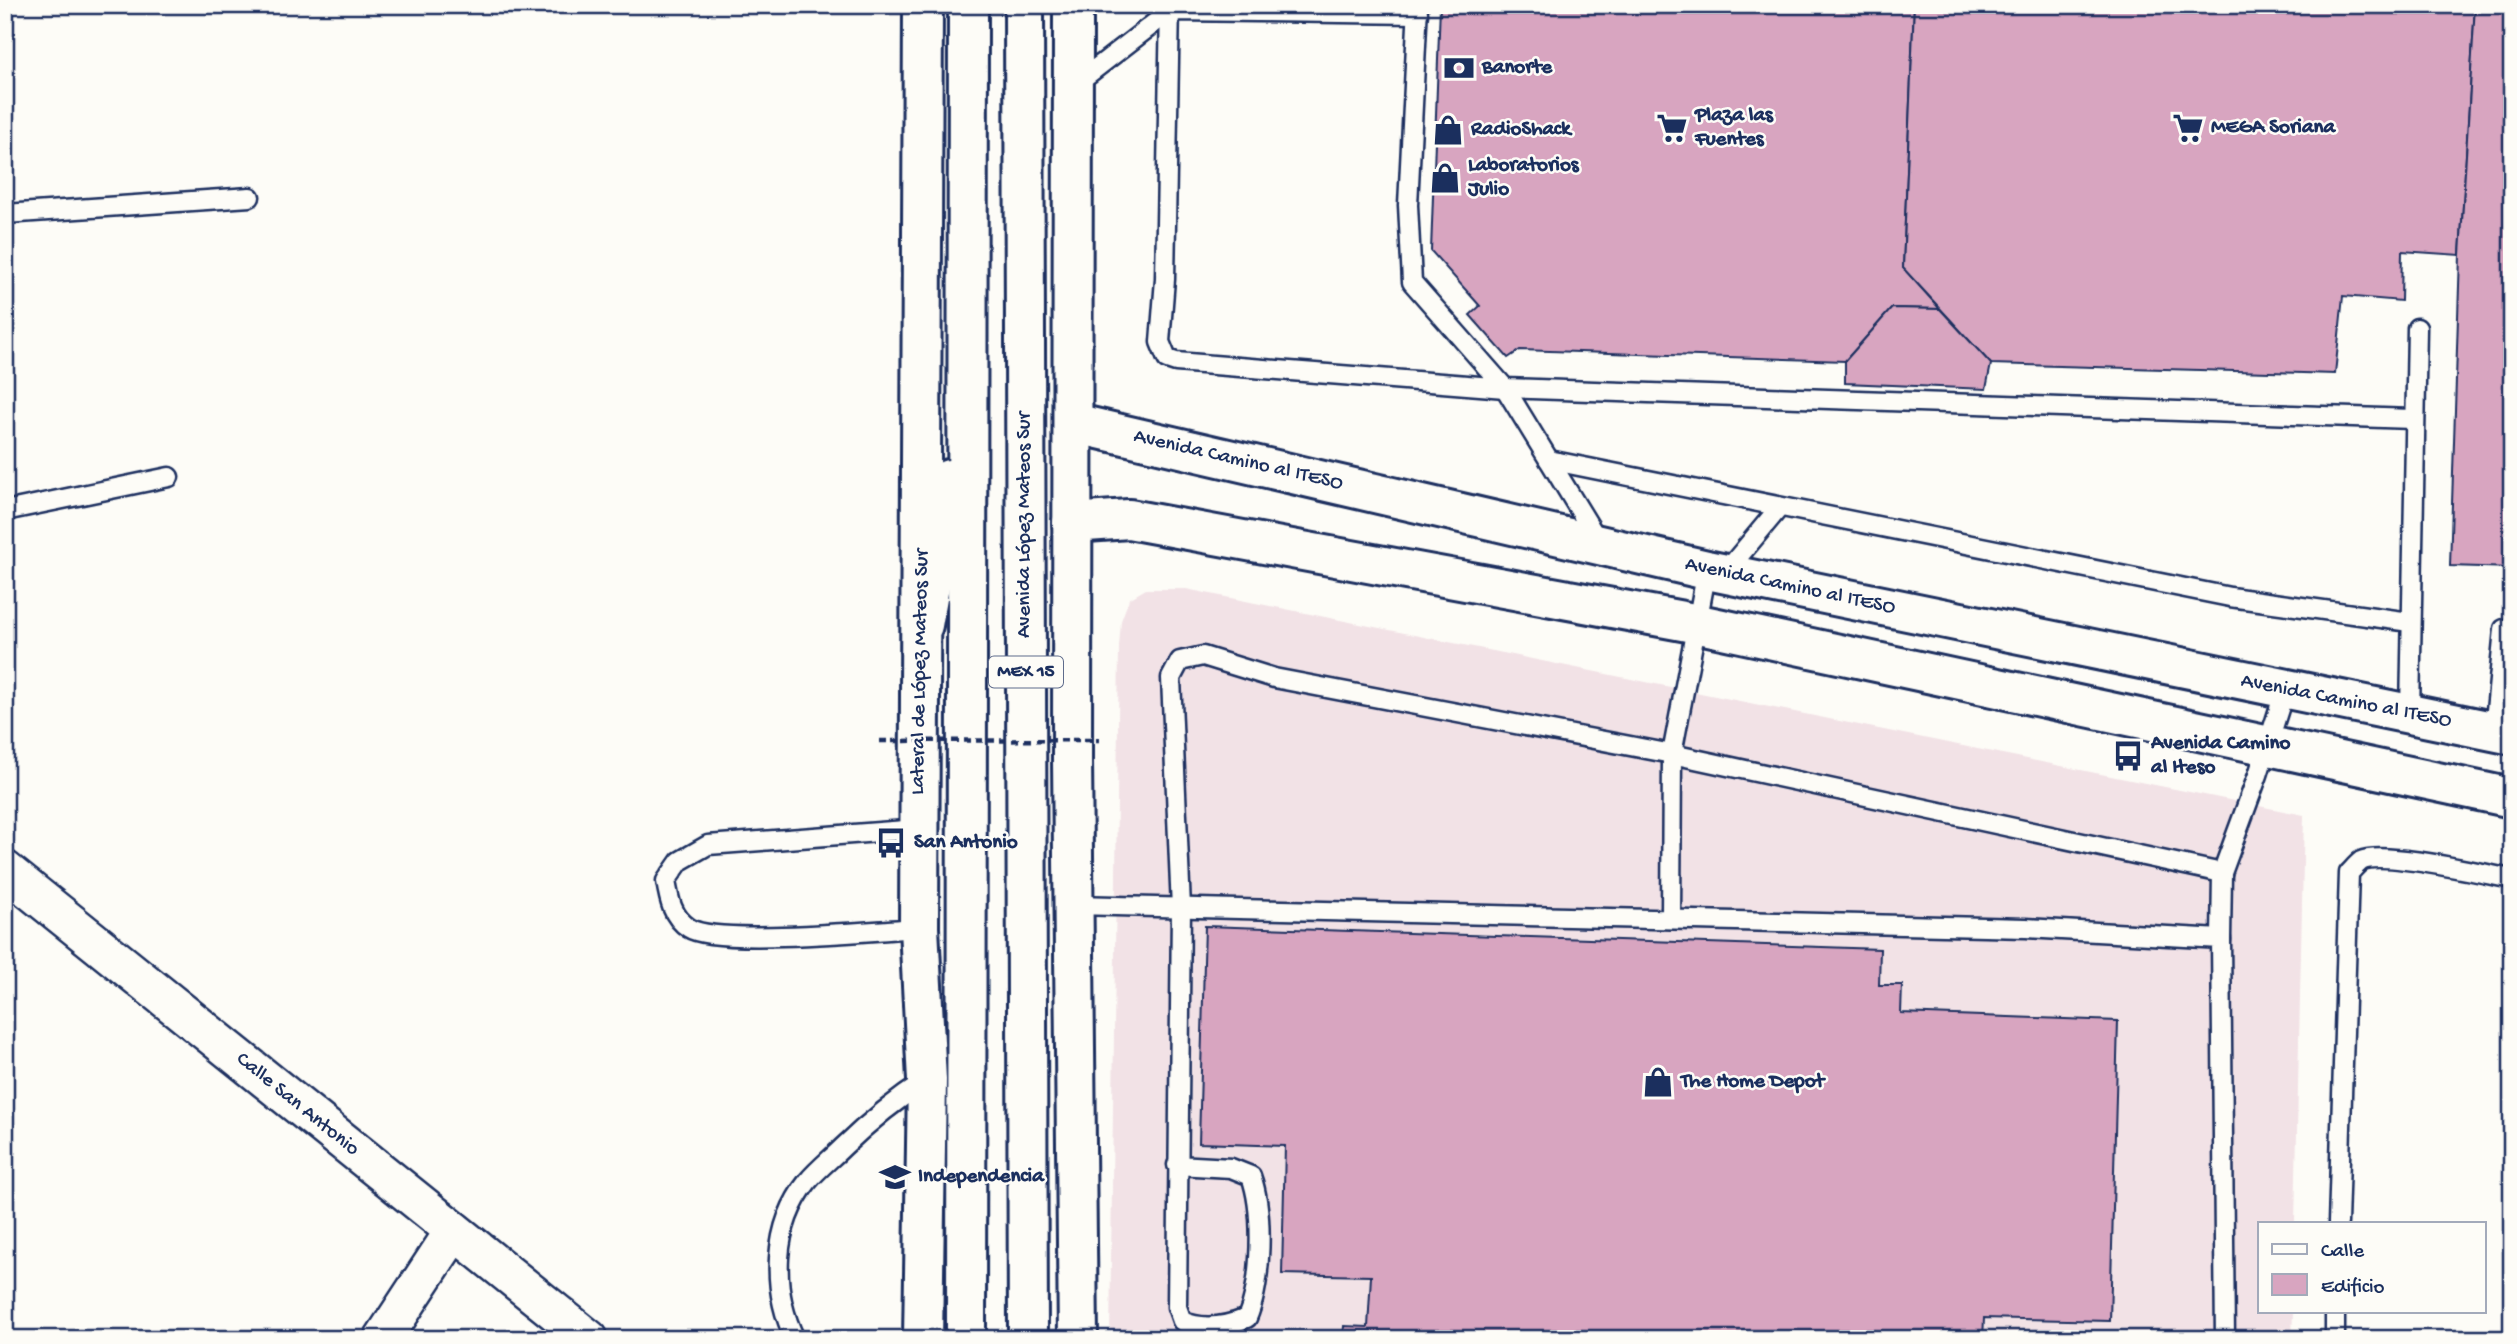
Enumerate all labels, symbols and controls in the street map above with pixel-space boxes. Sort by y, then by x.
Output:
bank icon: Banorte [1442,51,1476,85]
place label: Banorte [1481,56,1553,81]
place label: Plaza las Fuentes [1694,104,1774,153]
supermarket icon: Plaza las Fuentes [1655,111,1689,145]
supermarket icon: MEGA Soriana [2171,111,2205,145]
shop icon: RadioShack [1431,113,1465,147]
place label: MEGA Soriana [2211,116,2337,141]
place label: RadioShack [1470,118,1573,143]
place label: Laboratorios Julio [1467,154,1580,203]
shop icon: Laboratorios Julio [1428,161,1462,195]
street label: Avenida López Mateos Sur [1013,410,1038,638]
street label: Avenida Camino al ITESO [1131,425,1345,497]
street label: Lateral de López Mateos Sur [906,547,936,795]
street label: Avenida Camino al ITESO [1683,553,1898,622]
road number: MEX 15 [989,656,1063,688]
street label: Avenida Camino al ITESO [2239,669,2454,735]
place label: Avenida Camino al Iteso [2150,732,2290,781]
bus stop icon: Avenida Camino al Iteso [2111,739,2145,773]
bus stop icon: San Antonio [874,826,908,860]
place label: San Antonio [914,831,1018,856]
street label: Calle San Antonio [230,1048,364,1163]
shop icon: The Home Depot [1641,1065,1675,1099]
place label: The Home Depot [1679,1070,1827,1095]
school or university icon: Independencia [878,1160,912,1194]
place label: Independencia [918,1165,1045,1190]
legend [2258,1222,2486,1312]
text: Calle [2321,1240,2365,1265]
text: Edificio [2321,1276,2385,1301]

